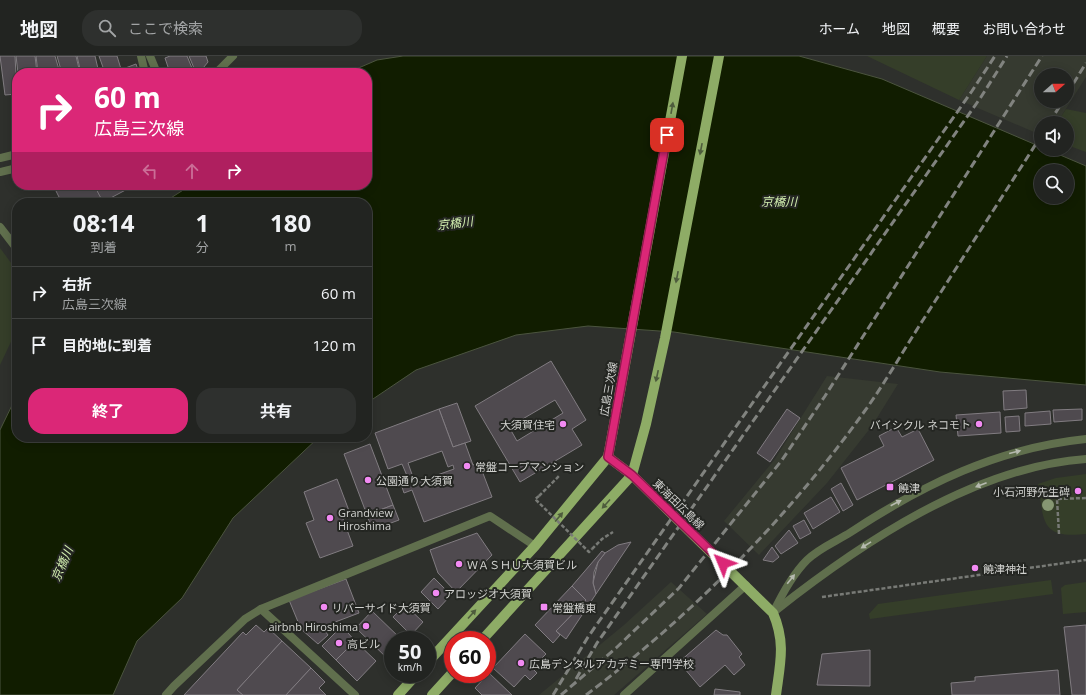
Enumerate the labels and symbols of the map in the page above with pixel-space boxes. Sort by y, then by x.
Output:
north arrow [1034,68,1074,108]
one-way arrow [669,102,675,114]
pin [650,118,684,152]
one-way arrow [698,143,704,155]
water label: 京橋川 [761,193,799,210]
water label: 京橋川 [436,212,476,234]
one-way arrow [674,271,680,283]
street label: 広島三次線 [596,361,620,417]
one-way arrow [654,369,660,382]
place label: 大須賀住宅 [500,417,555,432]
place label: バイシクル ネコモト [870,417,971,432]
marker: 大須賀住宅 [558,419,568,429]
marker: バイシクル ネコモト [974,419,984,429]
one-way arrow [1009,449,1021,455]
place label: 常盤コープマンション [475,459,584,474]
marker: 常盤コープマンション [462,461,472,471]
place label: 公園通り大須賀 [376,473,453,488]
marker: 公園通り大須賀 [363,475,373,485]
street label: 東海田広島線 [650,476,708,532]
place label: 饒津 [898,480,920,495]
marker: 饒津 [885,482,895,492]
one-way arrow [974,483,986,489]
place label: 小石河野先生碑 [993,484,1070,499]
marker: 小石河野先生碑 [1073,486,1083,496]
one-way arrow [601,498,610,509]
one-way arrow [890,500,902,506]
place label: Grandview Hiroshima [338,505,394,533]
one-way arrow [554,511,563,522]
marker: Grandview Hiroshima [325,513,335,523]
one-way arrow [860,541,872,548]
water label: 京橋川 [47,542,78,584]
position arrow [702,542,744,584]
place label: ＷＡＳＨＵ大須賀ビル [467,557,577,572]
marker: ＷＡＳＨＵ大須賀ビル [454,559,464,569]
place label: 饒津神社 [983,561,1027,576]
marker: 饒津神社 [970,563,980,573]
one-way arrow [787,573,796,584]
place label: アロッジオ大須賀 [444,586,532,601]
marker: アロッジオ大須賀 [431,588,441,598]
place label: リバーサイド大須賀 [332,600,431,615]
place label: 常盤橋東 [552,600,596,615]
marker: リバーサイド大須賀 [319,602,329,612]
marker: 常盤橋東 [539,602,549,612]
one-way arrow [468,609,477,619]
place label: airbnb Hiroshima [268,619,358,634]
marker: airbnb Hiroshima [361,621,371,631]
speed limit sign: 60 [444,631,496,683]
place label: 高ビル [347,636,380,651]
marker: 高ビル [334,638,344,648]
place label: 広島デンタルアカデミー専門学校 [529,656,694,671]
marker: 広島デンタルアカデミー専門学校 [516,658,526,668]

